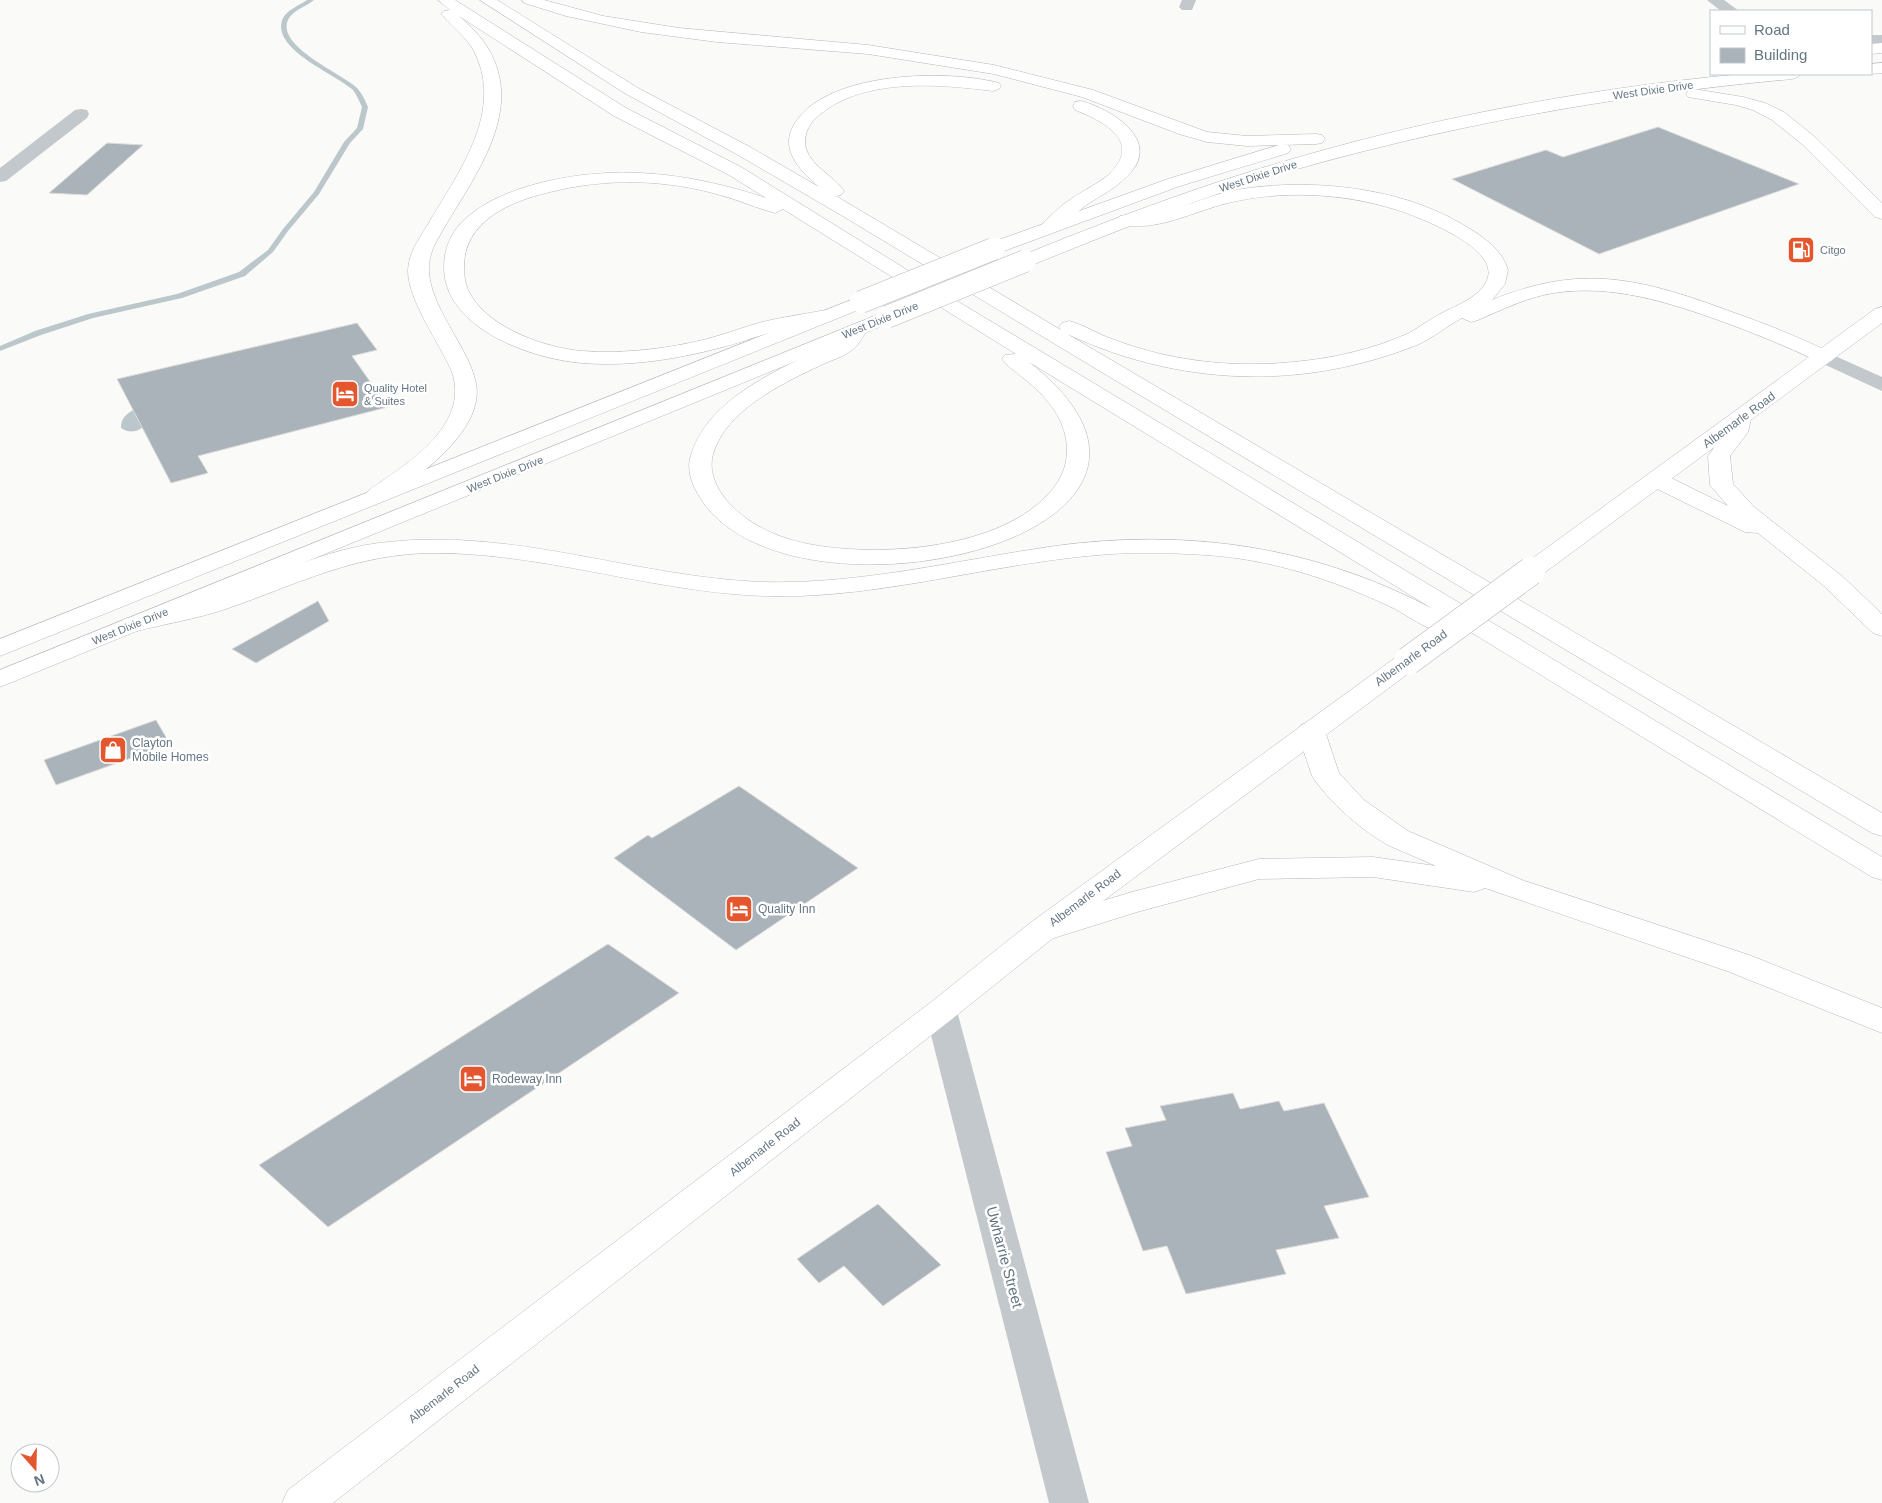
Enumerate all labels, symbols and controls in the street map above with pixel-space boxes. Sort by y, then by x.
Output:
legend [1710,10,1872,75]
text: Road [1754,21,1790,38]
text: Building [1754,46,1807,63]
street label: West Dixie Drive [1612,78,1694,102]
street label: West Dixie Drive [1218,158,1298,194]
fuel station icon: Citgo [1786,235,1816,265]
place label: Citgo [1820,244,1846,256]
street label: West Dixie Drive [840,299,920,341]
hotel icon: Quality Hotel & Suites [330,379,360,409]
place label: Quality Hotel & Suites [364,382,427,407]
street label: Albemarle Road [1700,389,1778,451]
street label: West Dixie Drive [465,453,545,495]
street label: West Dixie Drive [90,605,170,647]
street label: Albemarle Road [1372,627,1450,689]
shop icon: Clayton Mobile Homes [98,735,128,765]
place label: Clayton Mobile Homes [132,736,209,764]
street label: Albemarle Road [1046,867,1124,929]
hotel icon: Quality Inn [724,894,754,924]
place label: Quality Inn [758,902,815,916]
hotel icon: Rodeway Inn [458,1064,488,1094]
place label: Rodeway Inn [492,1072,562,1086]
street label: Albemarle Road [727,1115,803,1179]
street label: Uwharrie Street [983,1204,1027,1310]
street label: Albemarle Road [406,1362,482,1426]
north arrow [10,1443,60,1493]
text: N [32,1471,47,1489]

